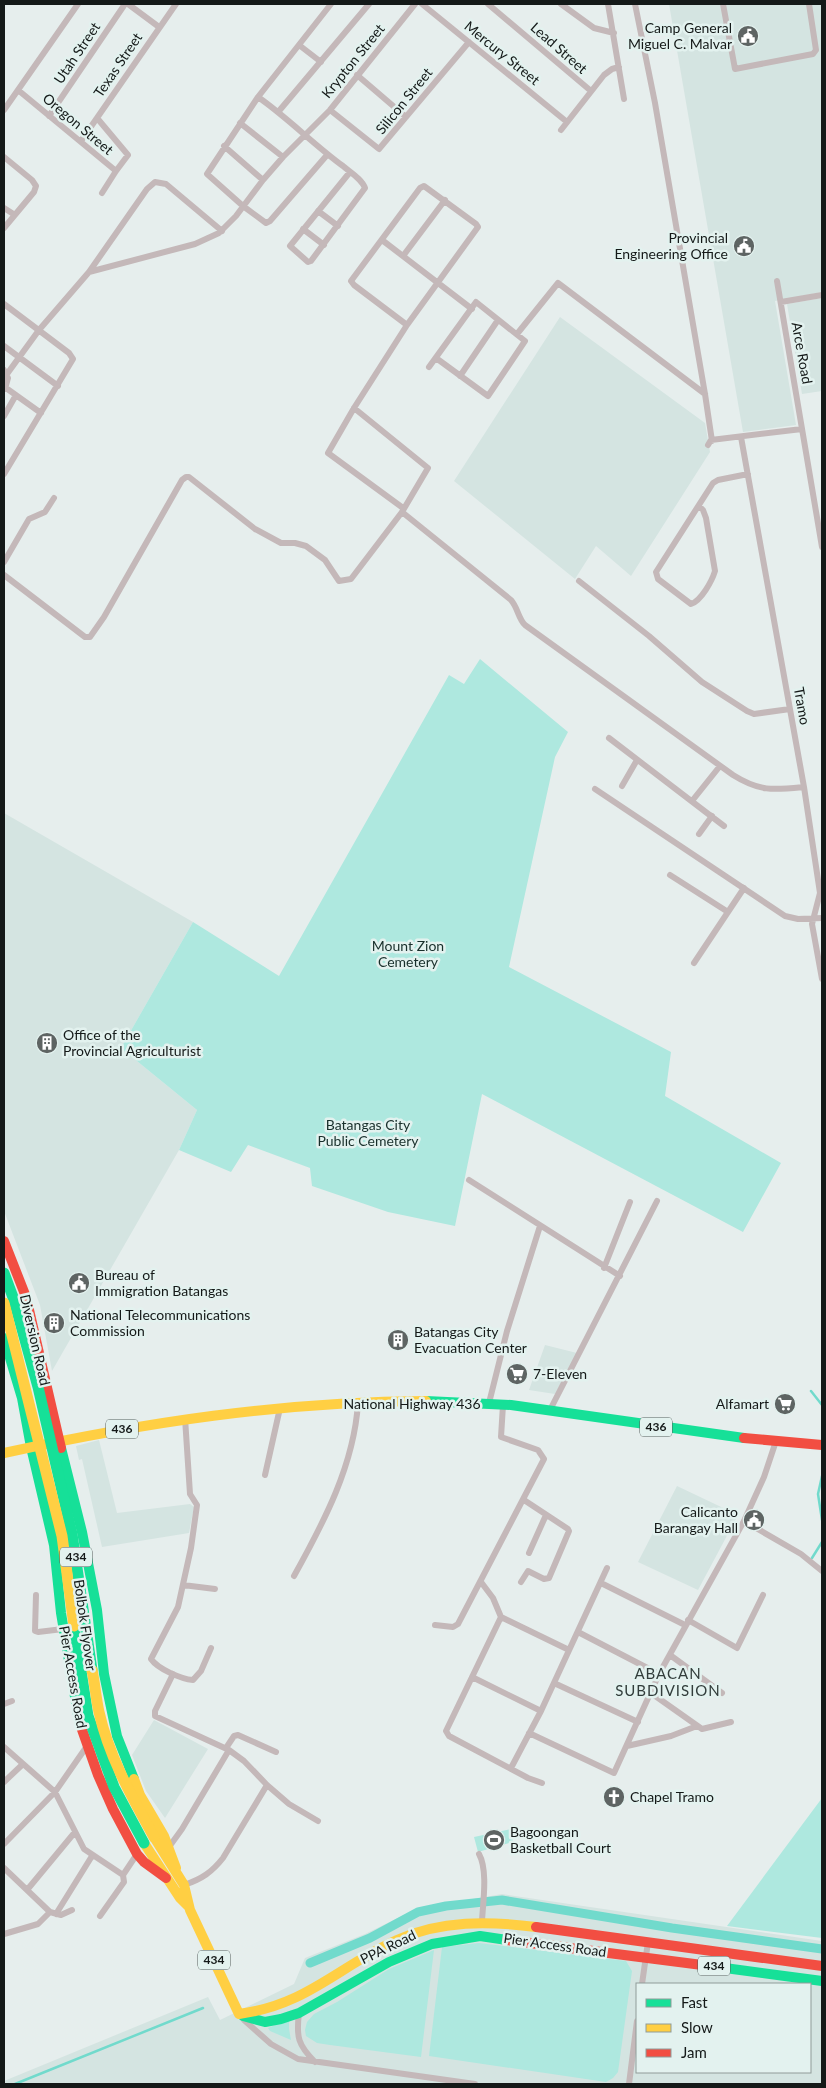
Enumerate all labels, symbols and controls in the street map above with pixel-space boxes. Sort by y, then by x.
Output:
street label: Mercury Street [461,17,543,88]
street label: Lead Street [528,18,591,77]
street label: Utah Street [50,19,103,87]
place label: Camp General Miguel C. Malvar [628,19,732,52]
street label: Krypton Street [318,20,388,101]
public building icon: Camp General Miguel C. Malvar [736,24,760,48]
street label: Texas Street [90,29,145,100]
street label: Silicon Street [372,64,435,137]
street label: Oregon Street [40,89,117,158]
place label: Provincial Engineering Office [614,229,728,262]
public building icon: Provincial Engineering Office [732,234,756,258]
street label: Arce Road [789,320,816,385]
street label: Tramo [791,686,814,726]
park label: Mount Zion Cemetery [372,937,444,970]
place label: Office of the Provincial Agriculturist [63,1026,201,1059]
building icon: Office of the Provincial Agriculturist [35,1031,59,1055]
park label: Batangas City Public Cemetery [317,1116,419,1149]
place label: Bureau of Immigration Batangas [95,1266,228,1299]
public building icon: Bureau of Immigration Batangas [67,1271,91,1295]
street label: Diversion Road [17,1293,54,1387]
place label: National Telecommunications Commission [70,1306,250,1339]
building icon: National Telecommunications Commission [42,1311,66,1335]
place label: Batangas City Evacuation Center [414,1323,527,1356]
building icon: Batangas City Evacuation Center [386,1328,410,1352]
supermarket icon: 7-Eleven [505,1362,529,1386]
place label: 7-Eleven [533,1365,587,1382]
supermarket icon: Alfamart [773,1392,797,1416]
street label: National Highway 436 [343,1395,481,1412]
place label: Alfamart [716,1395,769,1412]
road number: 436 [640,1418,672,1436]
road number: 436 [106,1420,138,1438]
place label: Calicanto Barangay Hall [654,1503,738,1536]
public building icon: Calicanto Barangay Hall [742,1508,766,1532]
road number: 434 [60,1548,92,1566]
street label: Bolbok Flyover [71,1578,100,1672]
street label: Pier Access Road [56,1624,91,1729]
district label: ABACAN SUBDIVISION [615,1664,721,1699]
church icon: Chapel Tramo [602,1785,626,1809]
place label: Chapel Tramo [630,1788,714,1805]
place label: Bagoongan Basketball Court [510,1823,611,1856]
sports icon: Bagoongan Basketball Court [482,1828,506,1852]
street label: PPA Road [357,1926,418,1967]
street label: Pier Access Road [503,1929,608,1960]
road number: 434 [198,1950,230,1970]
road number: 434 [698,1956,730,1975]
legend [636,1983,811,2073]
text: Fast [681,1993,708,2011]
text: Slow [681,2018,713,2036]
text: Jam [681,2043,707,2061]

